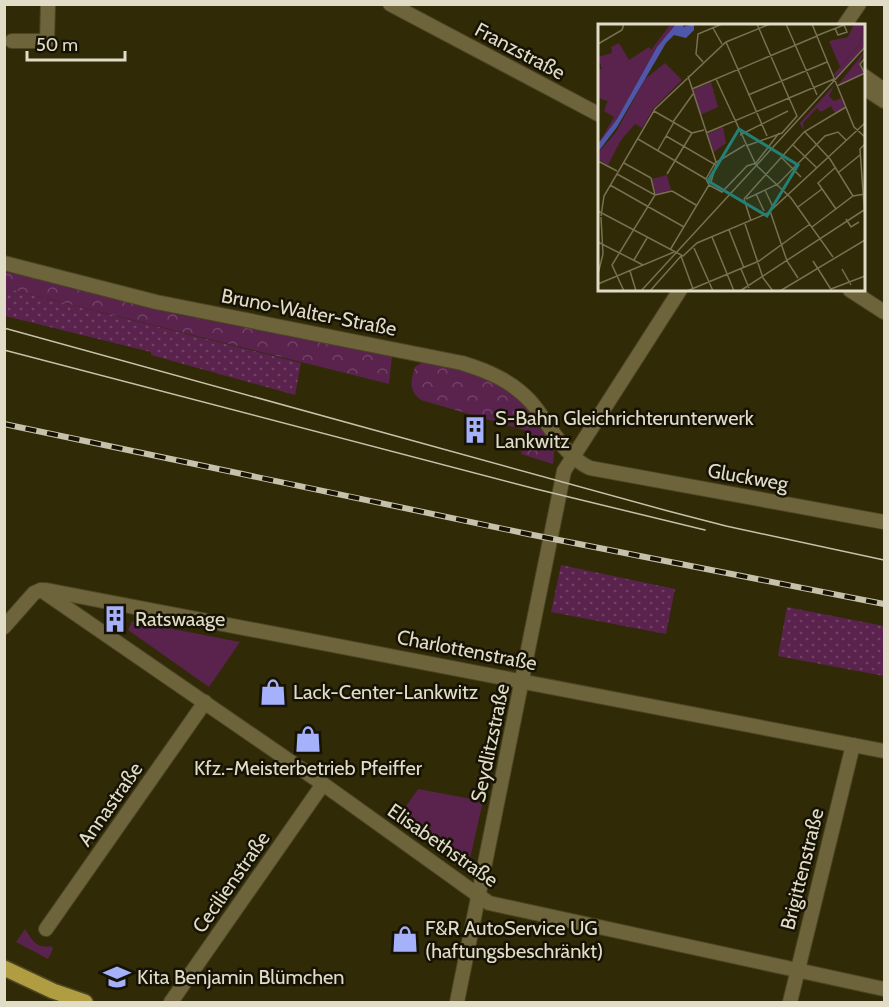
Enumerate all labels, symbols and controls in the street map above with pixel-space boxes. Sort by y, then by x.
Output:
street label: Franzstraße [471,17,569,85]
scale bar [27,24,124,62]
inset map [598,24,865,291]
text: 50 m [36,34,78,56]
street label: Bruno-Walter-Straße [219,283,399,341]
place label: S-Bahn Gleichrichterunterwerk Lankwitz [495,406,754,453]
building icon: S-Bahn Gleichrichterunterwerk Lankwitz [460,415,490,445]
street label: Gluckweg [706,458,791,496]
building icon: Ratswaage [100,604,130,634]
place label: Ratswaage [135,607,225,631]
street label: Charlottenstraße [395,625,539,675]
shop icon: Lack-Center-Lankwitz [258,677,288,707]
place label: Lack-Center-Lankwitz [293,680,478,704]
street label: Seydlitzstraße [466,682,514,804]
shop icon: Kfz.-Meisterbetrieb Pfeiffer [293,724,323,754]
place label: Kfz.-Meisterbetrieb Pfeiffer [194,756,423,780]
street label: Annastraße [72,757,148,851]
street label: Elisabethstraße [383,798,503,892]
street label: Brigittenstraße [775,806,829,932]
street label: Cecilienstraße [187,827,275,937]
place label: F&R AutoService UG (haftungsbeschränkt) [425,916,603,963]
shop icon: F&R AutoService UG (haftungsbeschränkt) [390,924,420,954]
school or university icon: Kita Benjamin Blümchen [102,962,132,992]
place label: Kita Benjamin Blümchen [137,965,344,989]

